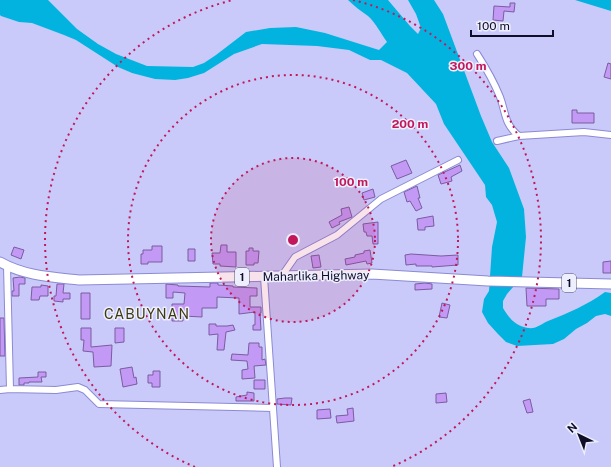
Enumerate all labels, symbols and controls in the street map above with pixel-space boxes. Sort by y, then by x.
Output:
scale bar [471,12,553,38]
text: 100 m [477,19,510,33]
text: 300 m [450,59,487,73]
text: 200 m [392,117,428,131]
text: 100 m [334,175,368,189]
centre of rings [286,233,300,247]
road number: 1 [235,268,249,286]
street label: Maharlika Highway [263,268,370,284]
road number: 1 [562,274,576,292]
district label: CABUYNAN [104,306,190,322]
north arrow [559,415,599,455]
text: N [565,420,579,435]

